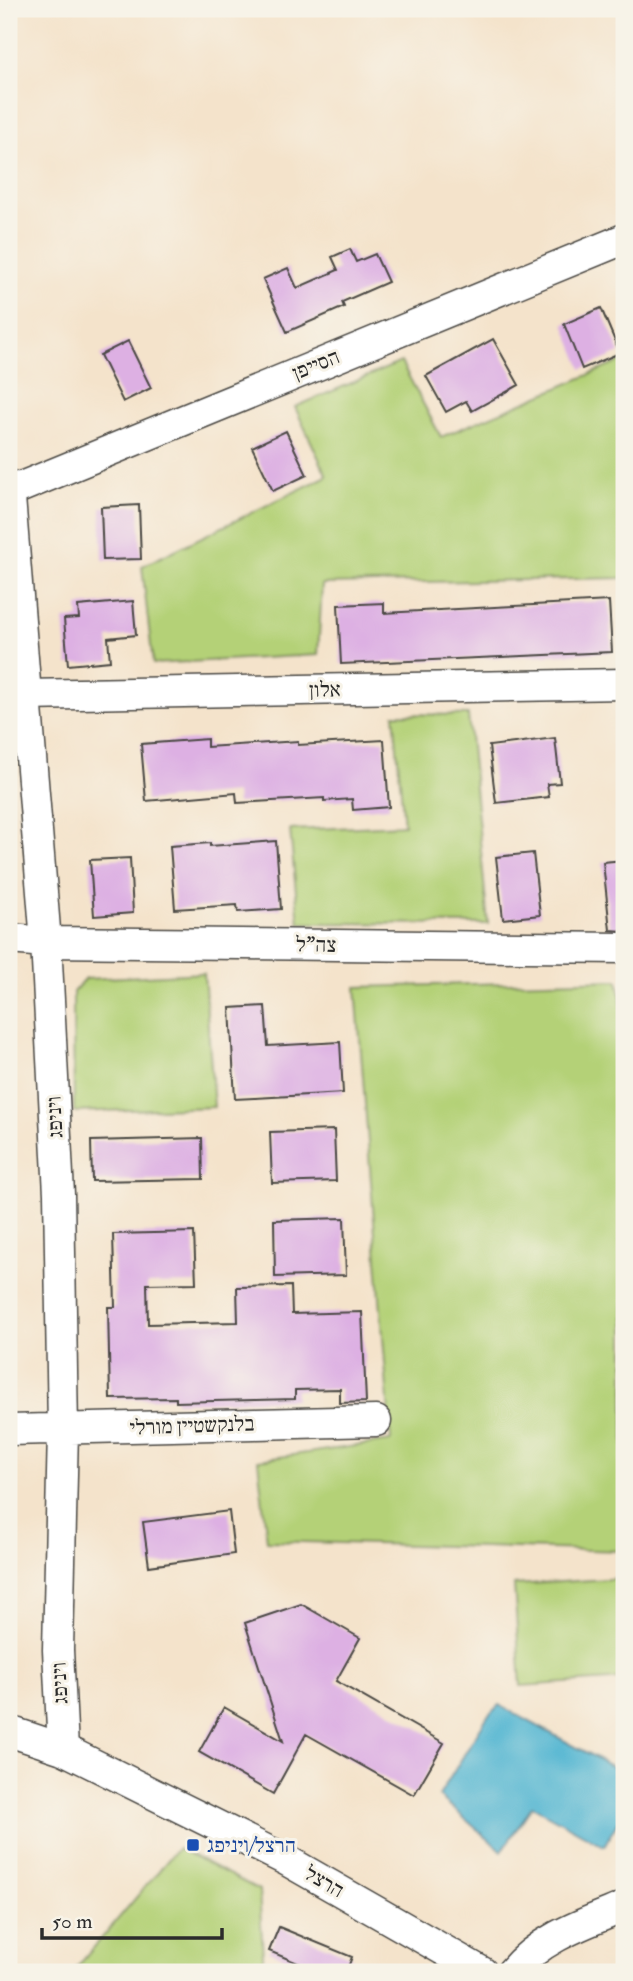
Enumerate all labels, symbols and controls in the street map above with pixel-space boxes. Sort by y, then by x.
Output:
street label: הסייפן [288,343,344,387]
street label: אלון [309,676,341,704]
street label: צה"ל [295,931,337,959]
street label: ויניפג [40,1095,70,1139]
street label: בלנקשטיין מורלי [129,1410,255,1442]
street label: ויניפג [45,1661,75,1705]
place label: הרצל/ויניפג [207,1832,296,1859]
marker: הרצל/ויניפג [185,1837,201,1853]
street label: הרצל [299,1860,349,1904]
scale bar [42,1897,222,1941]
text: 50 m [52,1908,93,1935]

